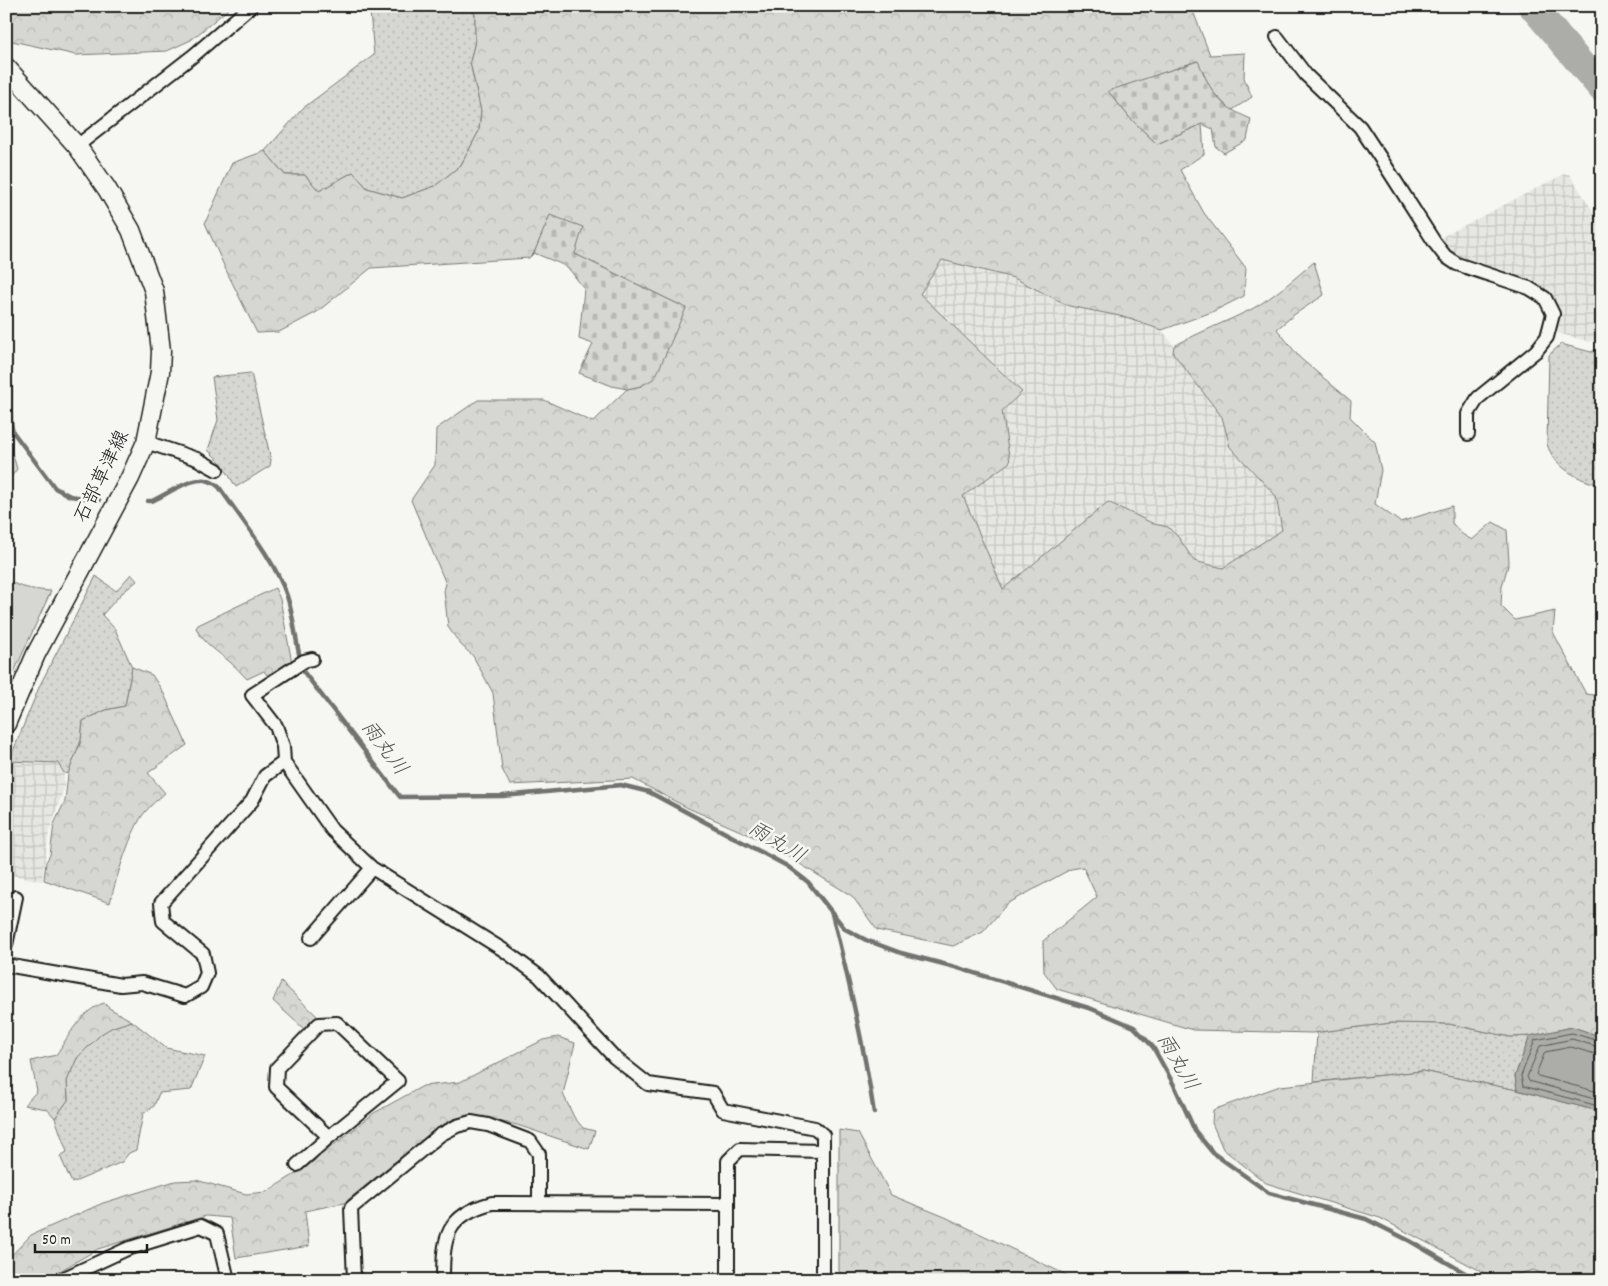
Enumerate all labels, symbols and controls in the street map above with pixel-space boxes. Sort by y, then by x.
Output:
street label: 石部草津線 [68,426,138,528]
water label: 雨丸川 [352,715,414,783]
water label: 雨丸川 [741,815,811,873]
water label: 雨丸川 [1147,1028,1205,1098]
scale bar [35,1221,148,1253]
text: 50 m [42,1230,71,1252]

